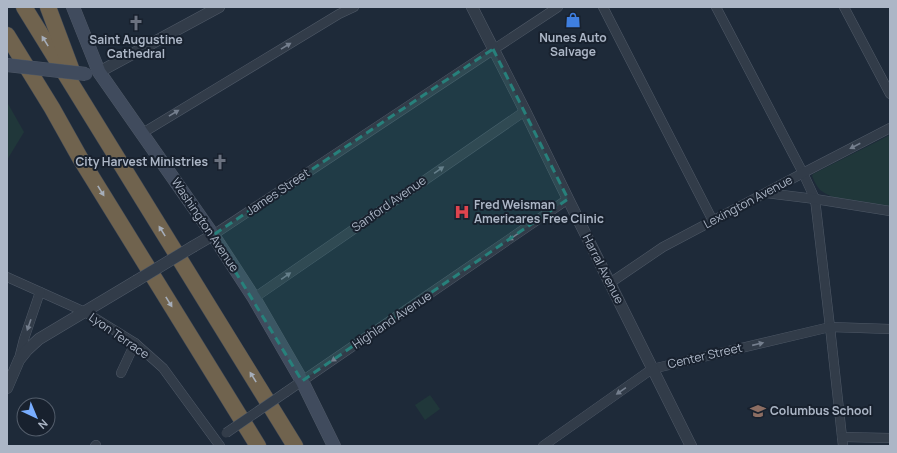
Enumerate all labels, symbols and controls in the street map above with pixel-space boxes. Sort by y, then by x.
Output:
shop icon: Nunes Auto Salvage [564,11,582,29]
church icon: Saint Augustine Cathedral [127,14,145,32]
place label: Nunes Auto Salvage [539,29,607,60]
place label: Saint Augustine Cathedral [89,31,183,62]
one-way arrow [41,36,49,46]
one-way arrow [281,42,291,50]
one-way arrow [168,110,180,117]
one-way arrow [850,143,861,149]
place label: City Harvest Ministries [76,153,209,170]
church icon: City Harvest Ministries [211,153,229,171]
street label: James Street [243,164,313,219]
one-way arrow [434,166,444,174]
street label: Lexington Avenue [700,171,795,232]
street label: Sanford Avenue [348,172,429,236]
street label: Washington Avenue [168,174,243,275]
one-way arrow [97,185,104,197]
place label: Fred Weisman Americares Free Clinic [474,196,604,227]
hospital icon: Fred Weisman Americares Free Clinic [453,203,471,221]
one-way arrow [158,226,166,236]
street label: Harral Avenue [579,231,628,307]
one-way arrow [507,233,518,241]
one-way arrow [280,272,291,280]
street label: Highland Avenue [349,287,435,352]
one-way arrow [165,297,173,307]
street label: Lyon Terrace [86,309,153,363]
one-way arrow [25,320,31,332]
street label: Center Street [666,339,744,372]
one-way arrow [752,340,765,346]
one-way arrow [331,354,341,362]
one-way arrow [249,371,256,383]
one-way arrow [615,387,626,395]
north arrow [16,397,56,437]
school or university icon: Columbus School [749,402,767,420]
place label: Columbus School [770,402,872,419]
text: N [35,416,51,433]

